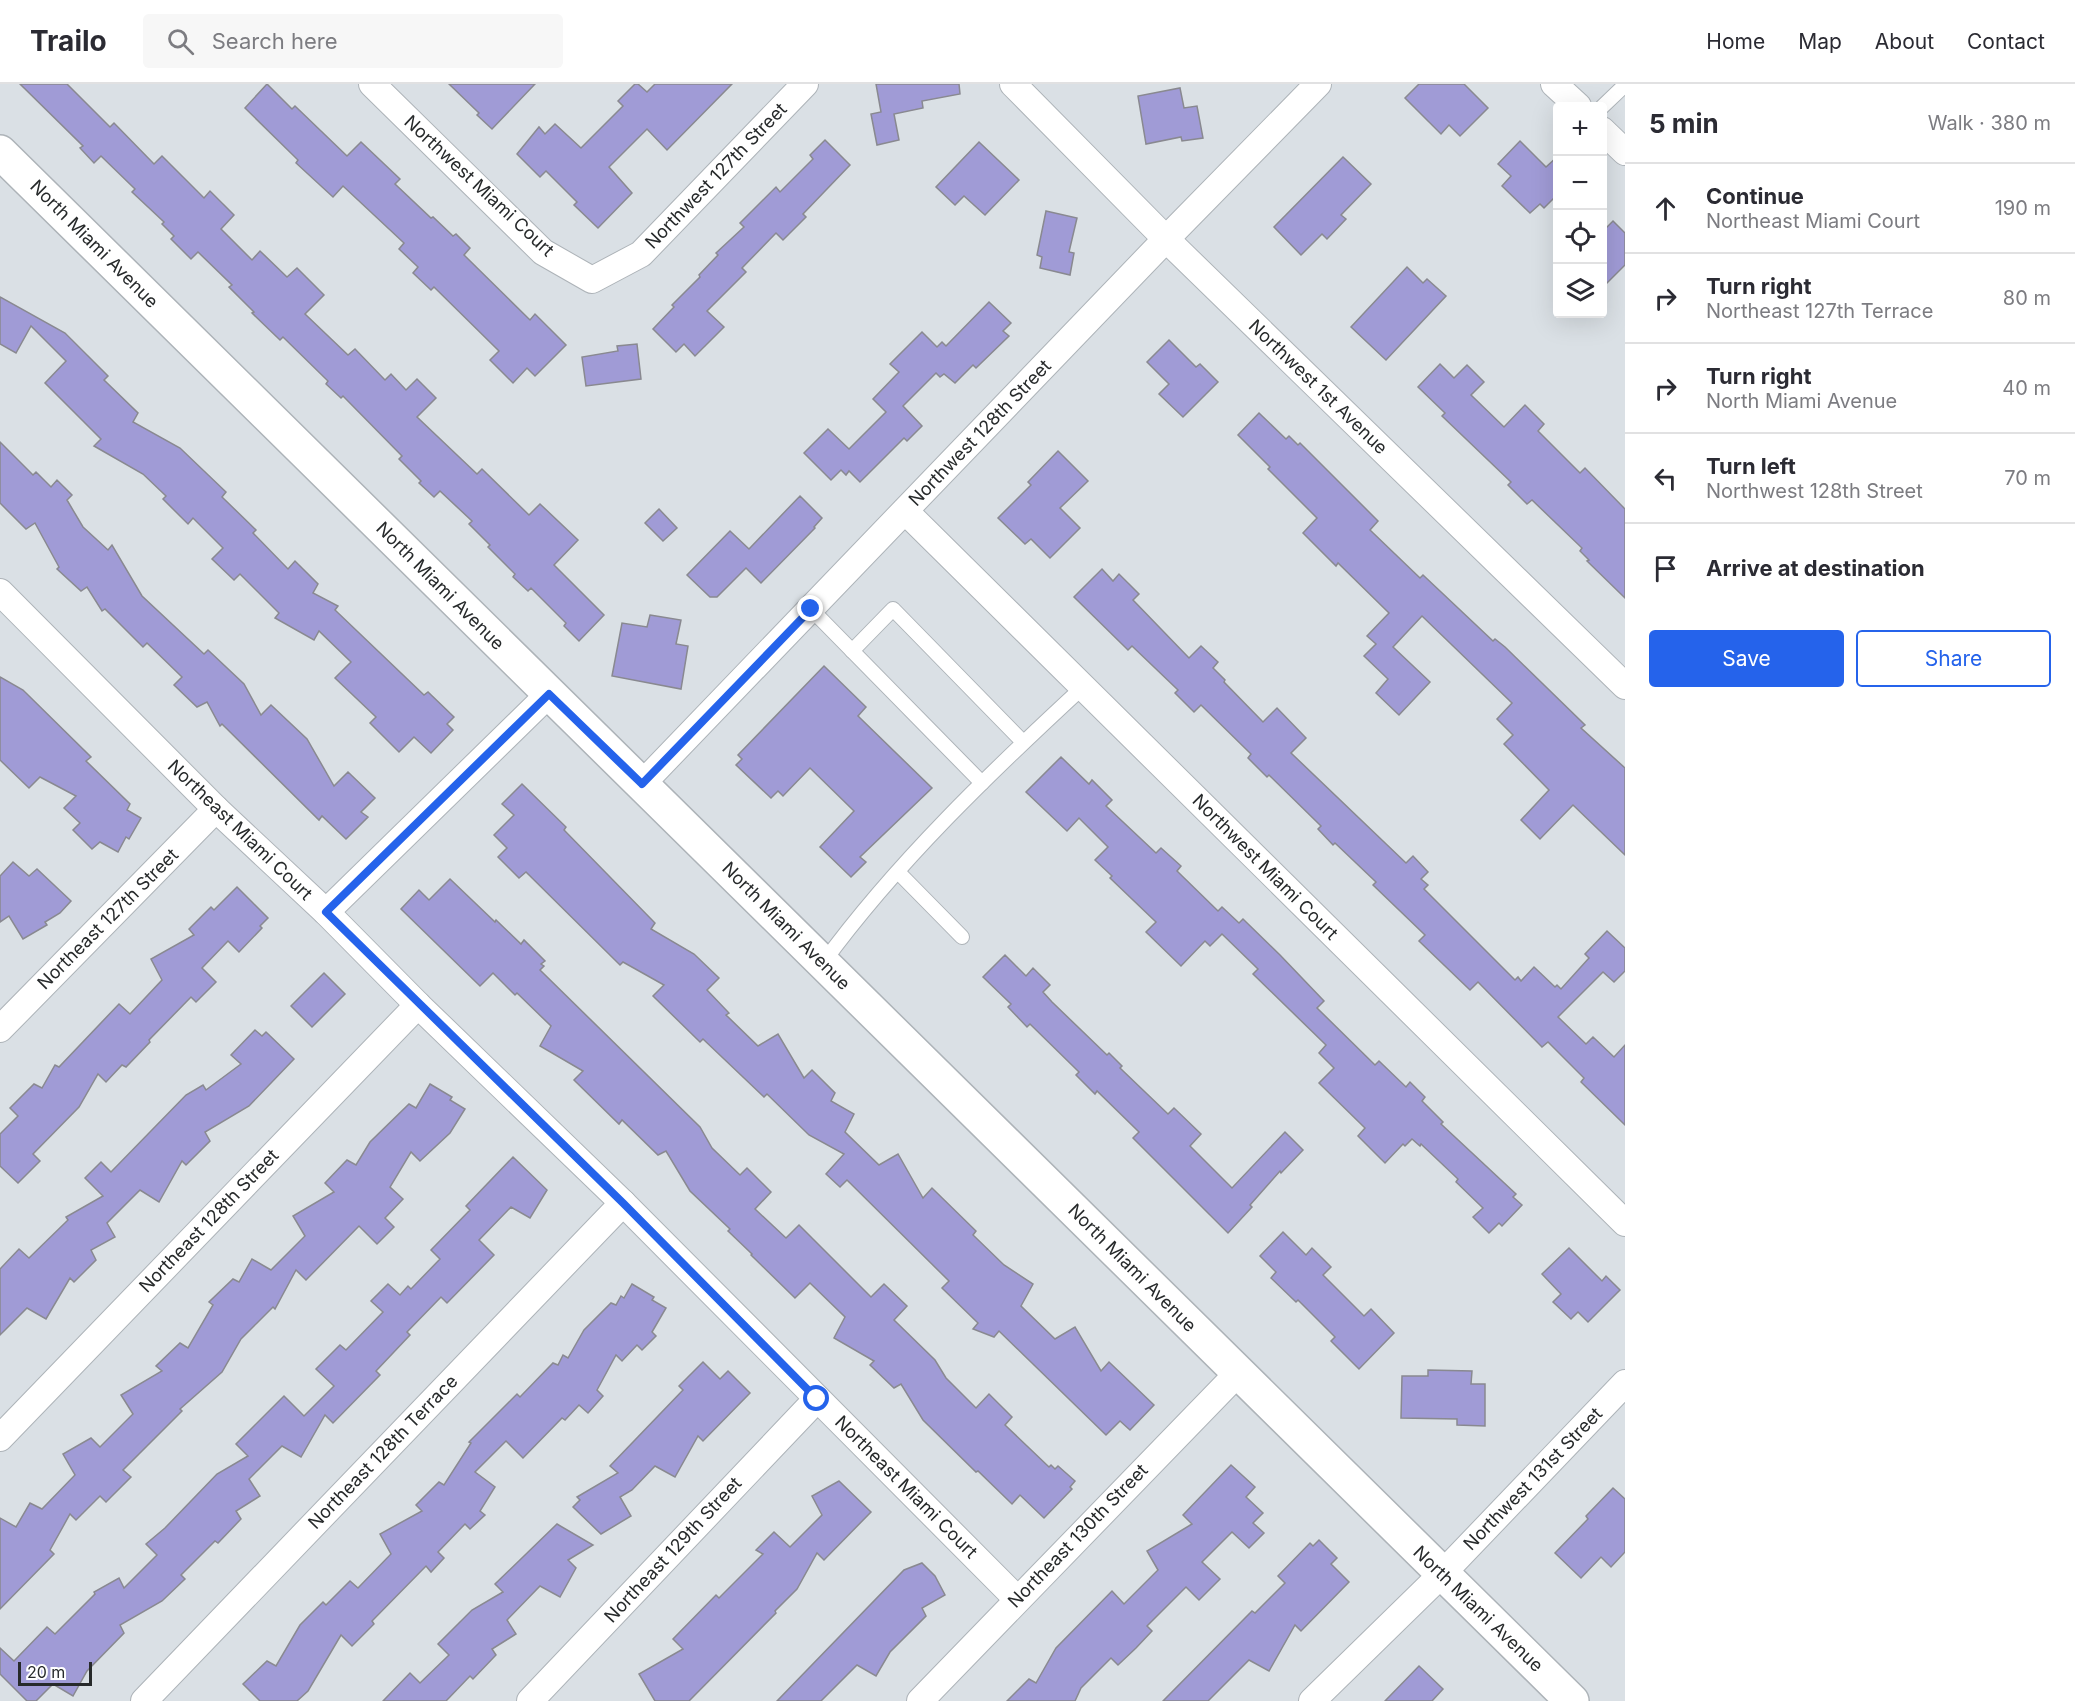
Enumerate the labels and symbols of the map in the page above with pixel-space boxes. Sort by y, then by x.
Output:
street label: Northwest 127th Street [641,98,791,253]
street label: Northwest Miami Court [400,111,559,260]
street label: North Miami Avenue [26,175,163,312]
street label: Northwest 1st Avenue [1245,315,1392,458]
street label: Northwest 128th Street [904,355,1055,510]
street label: North Miami Avenue [372,517,509,654]
route end [797,595,823,621]
street label: Northeast Miami Court [164,755,317,904]
street label: Northwest Miami Court [1188,790,1342,944]
street label: Northeast 127th Street [33,844,182,993]
street label: North Miami Avenue [718,857,855,994]
street label: Northeast 128th Street [135,1145,283,1297]
street label: North Miami Avenue [1064,1199,1201,1336]
street label: Northeast 128th Terrace [304,1370,462,1533]
route start [803,1385,829,1411]
street label: Northwest 131st Street [1459,1403,1606,1554]
street label: Northeast Miami Court [831,1411,982,1562]
street label: Northeast 130th Street [1004,1459,1152,1612]
street label: Northeast 129th Street [600,1472,746,1627]
street label: North Miami Avenue [1409,1541,1548,1676]
scale bar [18,1659,92,1686]

